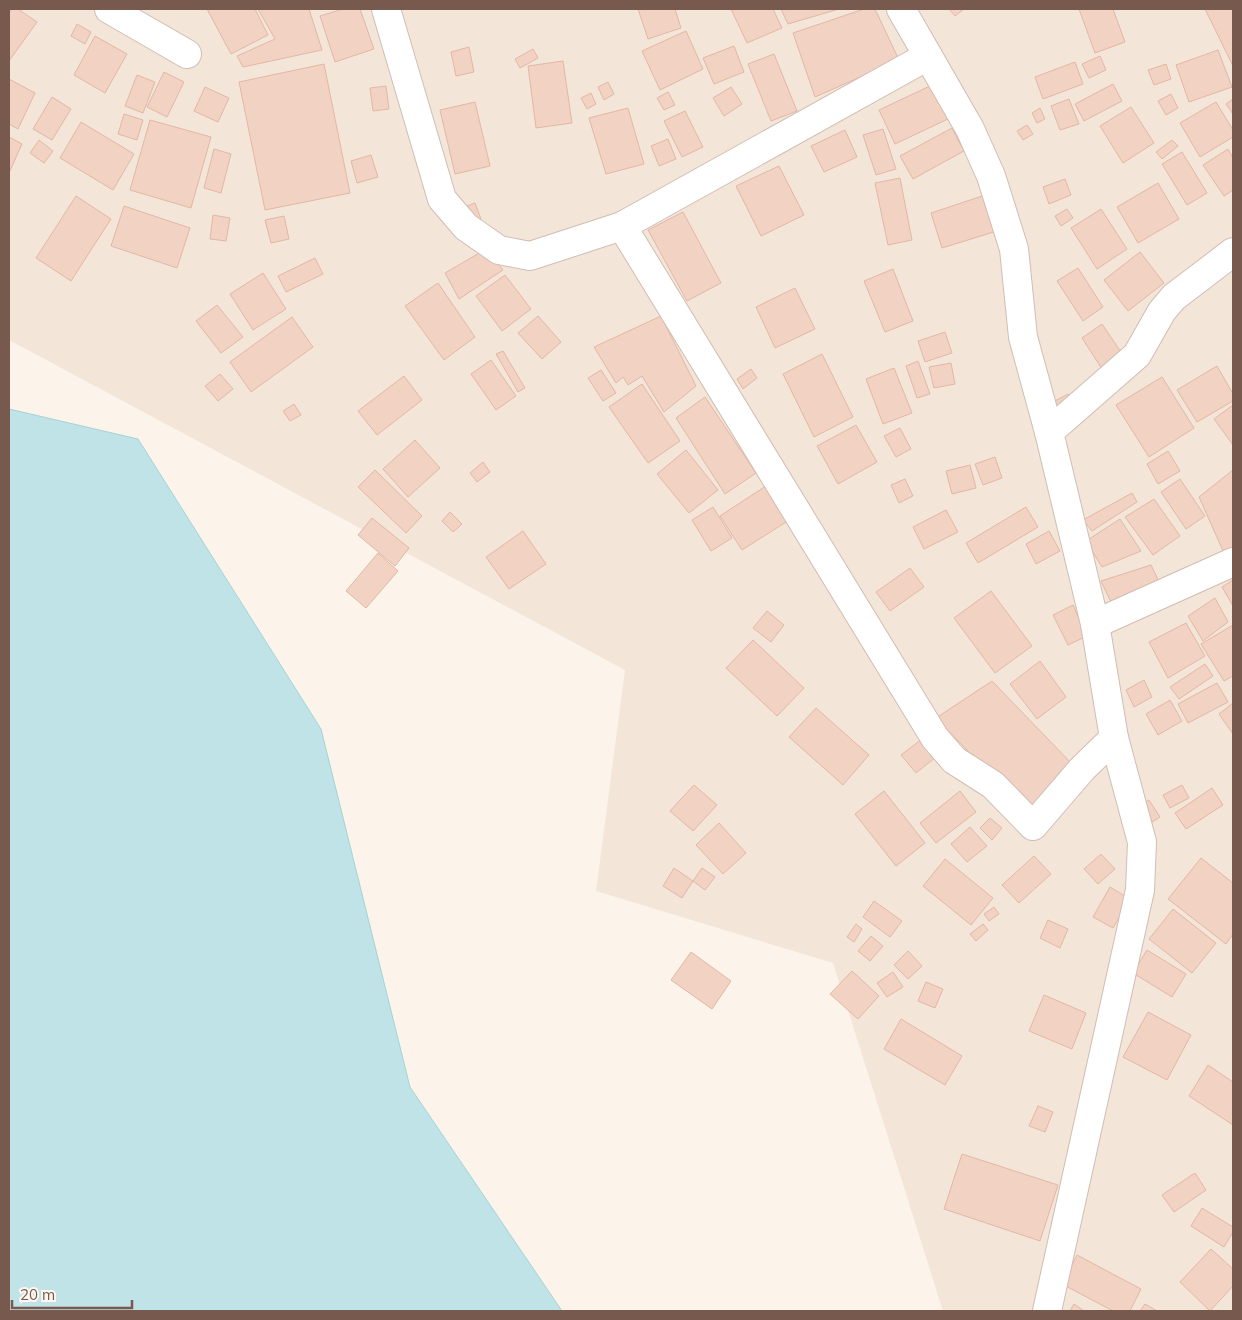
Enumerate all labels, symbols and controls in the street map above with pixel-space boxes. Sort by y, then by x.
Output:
scale bar [12,1278,132,1310]
text: 20 m [20,1285,55,1304]

